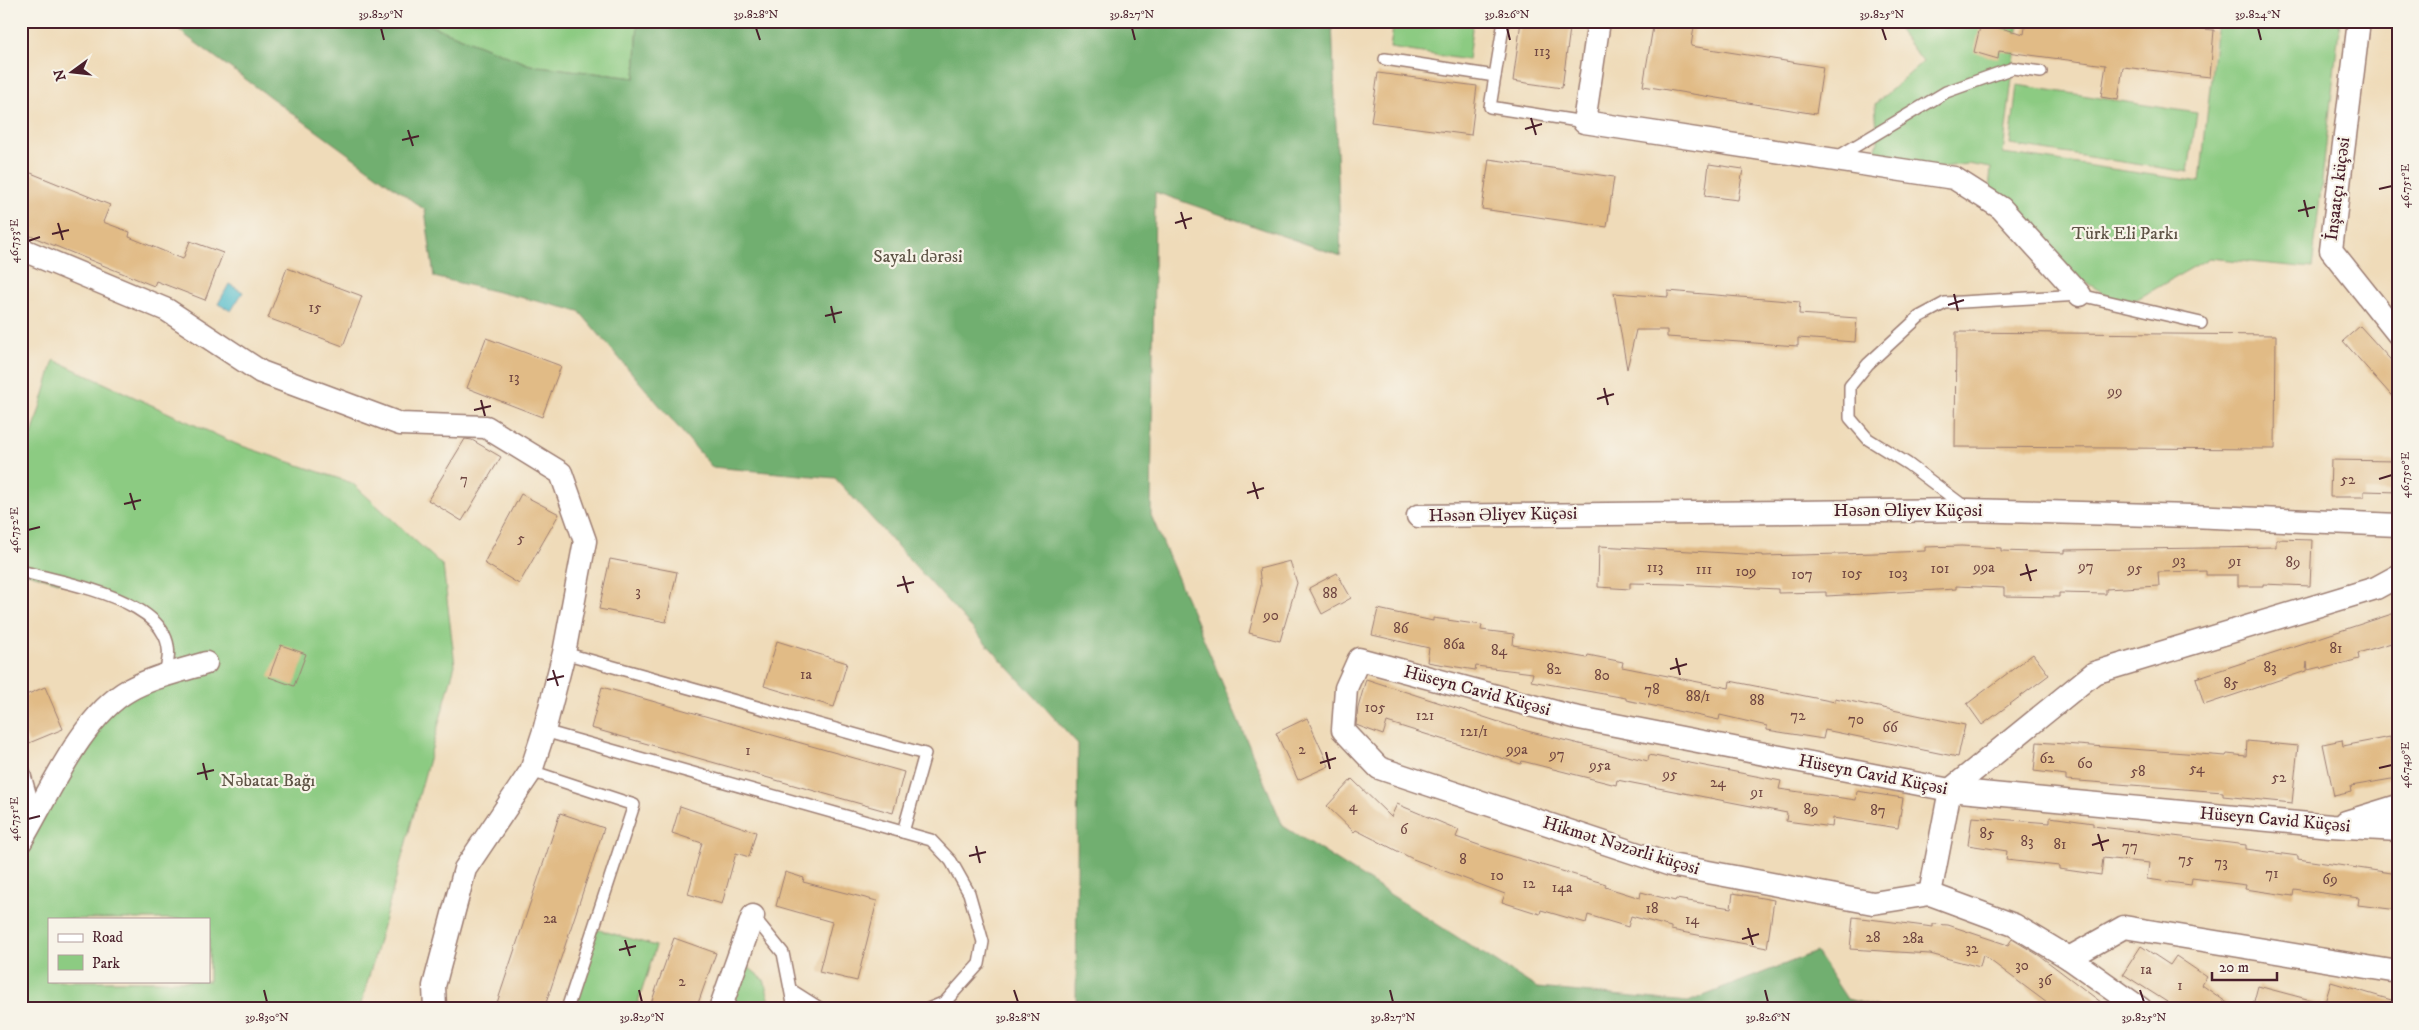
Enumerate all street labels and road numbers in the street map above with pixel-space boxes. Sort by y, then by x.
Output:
street label: İnşaatçı küçəsi [2320,136,2355,242]
street label: Həsən Əliyev Küçəsi [1834,500,1982,522]
street label: Həsən Əliyev Küçəsi [1428,503,1578,527]
street label: Hüseyn Cavid Küçəsi [1401,661,1553,721]
street label: Hüseyn Cavid Küçəsi [1797,750,1949,800]
street label: Hüseyn Cavid Küçəsi [2199,802,2351,838]
street label: Hikmət Nəzərli küçəsi [1540,812,1702,880]

